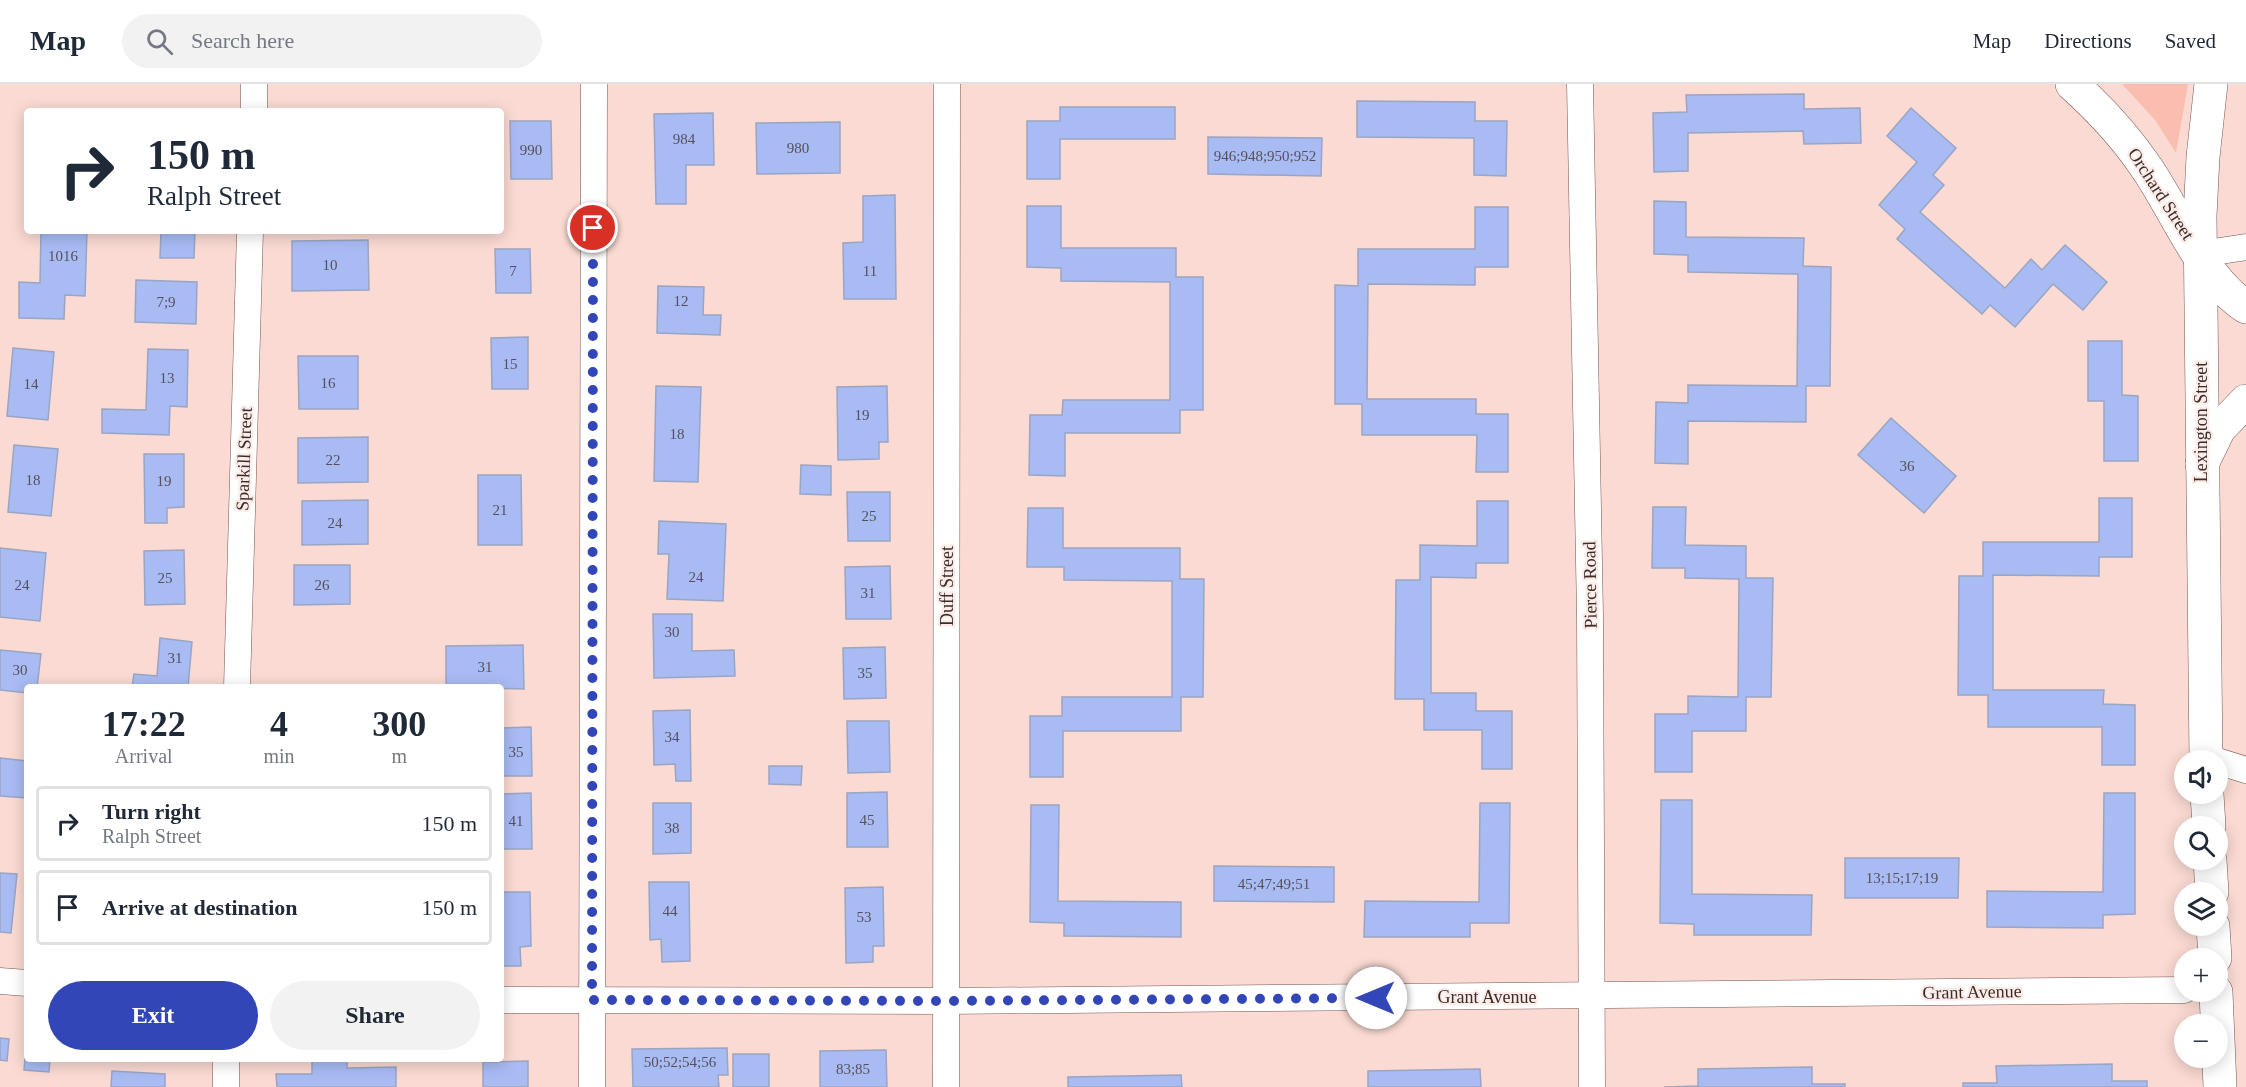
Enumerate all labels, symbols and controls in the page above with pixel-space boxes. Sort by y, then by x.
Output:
search box [122,14,542,68]
text: Map [30,25,86,56]
icon: search [143,25,176,58]
text: Search here [191,28,294,53]
text: Map [1973,29,2011,53]
text: Directions [2044,29,2132,53]
text: Saved [2165,29,2216,53]
house number: 984 [673,131,696,147]
icon: right [48,132,126,210]
text: 150 m [147,132,256,178]
house number: 980 [787,140,809,156]
house number: 990 [520,142,542,158]
street label: Orchard Street [2124,144,2198,244]
house number: 946;948;950;952 [1214,148,1316,164]
text: Ralph Street [147,181,281,211]
pin [567,202,618,253]
icon: arrive [576,211,609,244]
house number: 1016 [48,248,79,264]
house number: 10 [323,257,338,273]
house number: 7 [509,263,517,279]
house number: 11 [863,263,877,279]
house number: 12 [674,293,689,309]
house number: 7;9 [156,294,176,310]
house number: 15 [503,356,518,372]
street label: Lexington Street [2191,362,2211,482]
house number: 13 [160,370,175,386]
house number: 16 [321,375,336,391]
house number: 14 [24,376,39,392]
street label: Sparkill Street [232,407,256,511]
house number: 19 [855,407,870,423]
house number: 18 [670,426,685,442]
house number: 22 [326,452,341,468]
house number: 36 [1900,458,1915,474]
house number: 18 [26,472,41,488]
house number: 19 [157,473,172,489]
house number: 21 [493,502,508,518]
house number: 25 [862,508,877,524]
house number: 24 [328,515,343,531]
street label: Pierce Road [1579,541,1601,629]
street label: Duff Street [937,546,957,626]
house number: 24 [689,569,704,585]
house number: 25 [158,570,173,586]
house number: 24 [15,577,30,593]
house number: 26 [315,577,330,593]
house number: 31 [861,585,876,601]
house number: 30 [665,624,680,640]
house number: 31 [168,650,183,666]
house number: 31 [478,659,493,675]
house number: 30 [13,662,28,678]
house number: 35 [858,665,873,681]
text: 17:22 [102,704,186,744]
text: 4 [270,704,288,744]
text: 300 [372,704,426,744]
house number: 34 [665,729,680,745]
house number: 35 [509,744,524,760]
text: Arrival [115,745,173,767]
text: min [263,745,295,767]
text: m [392,745,407,767]
map controls [2174,750,2228,1068]
button: sound [2174,750,2228,804]
text: Turn right [102,799,201,824]
icon: right [51,807,84,840]
text: 150 m [421,811,477,836]
house number: 45 [860,812,875,828]
house number: 41 [509,813,524,829]
button: search [2174,816,2228,870]
house number: 38 [665,820,680,836]
text: Ralph Street [102,825,201,847]
house number: 13;15;17;19 [1866,870,1938,886]
house number: 45;47;49;51 [1238,876,1310,892]
button: layers [2174,882,2228,936]
icon: arrive [51,891,84,924]
text: Arrive at destination [102,895,298,920]
text: 150 m [421,895,477,920]
house number: 44 [663,903,678,919]
house number: 53 [857,909,872,925]
button: + [2174,948,2228,1002]
position arrow [1344,966,1408,1030]
button: Exit [48,981,258,1050]
button: Share [270,981,480,1050]
street label: Grant Avenue [1922,981,2022,1003]
street label: Grant Avenue [1437,987,1537,1007]
button: − [2174,1014,2228,1068]
house number: 50;52;54;56 [644,1054,717,1070]
house number: 83;85 [836,1061,870,1077]

